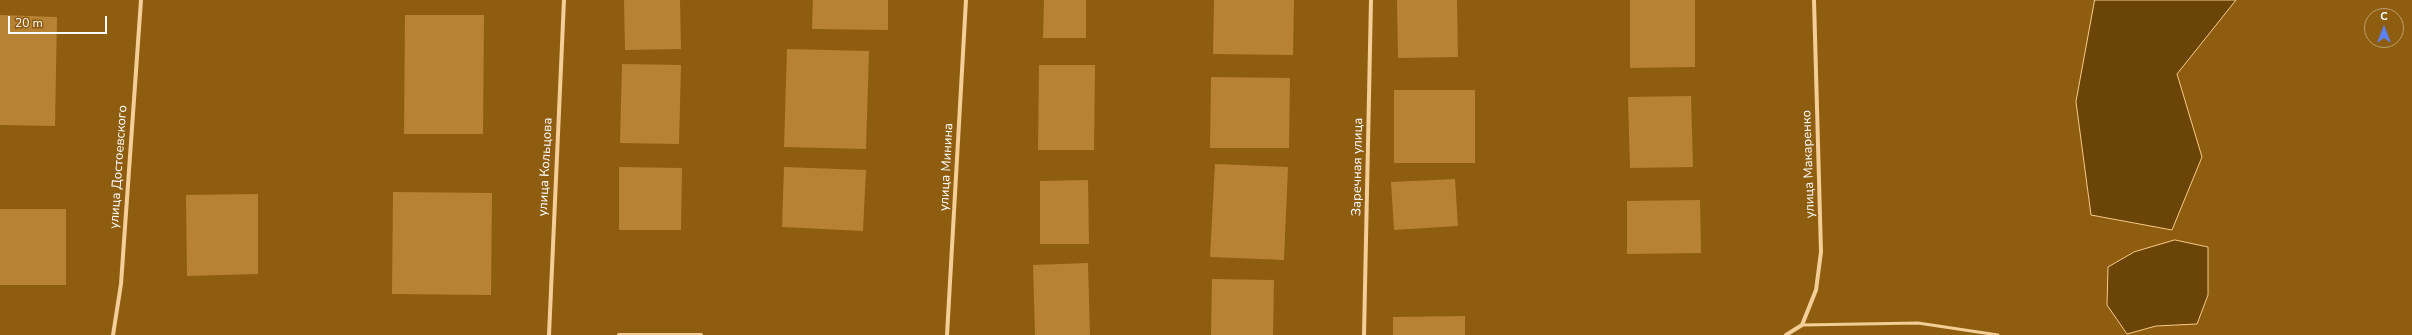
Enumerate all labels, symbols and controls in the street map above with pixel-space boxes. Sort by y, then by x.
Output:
scale bar [10,8,109,34]
north arrow [2364,8,2404,48]
text: С [2380,9,2388,24]
text: 20 m [15,15,43,31]
street label: улица Достоевского [107,105,131,229]
street label: улица Макаренко [1799,110,1819,218]
street label: улица Кольцова [536,117,556,217]
street label: Заречная улица [1349,118,1367,216]
street label: улица Минина [937,123,957,211]

